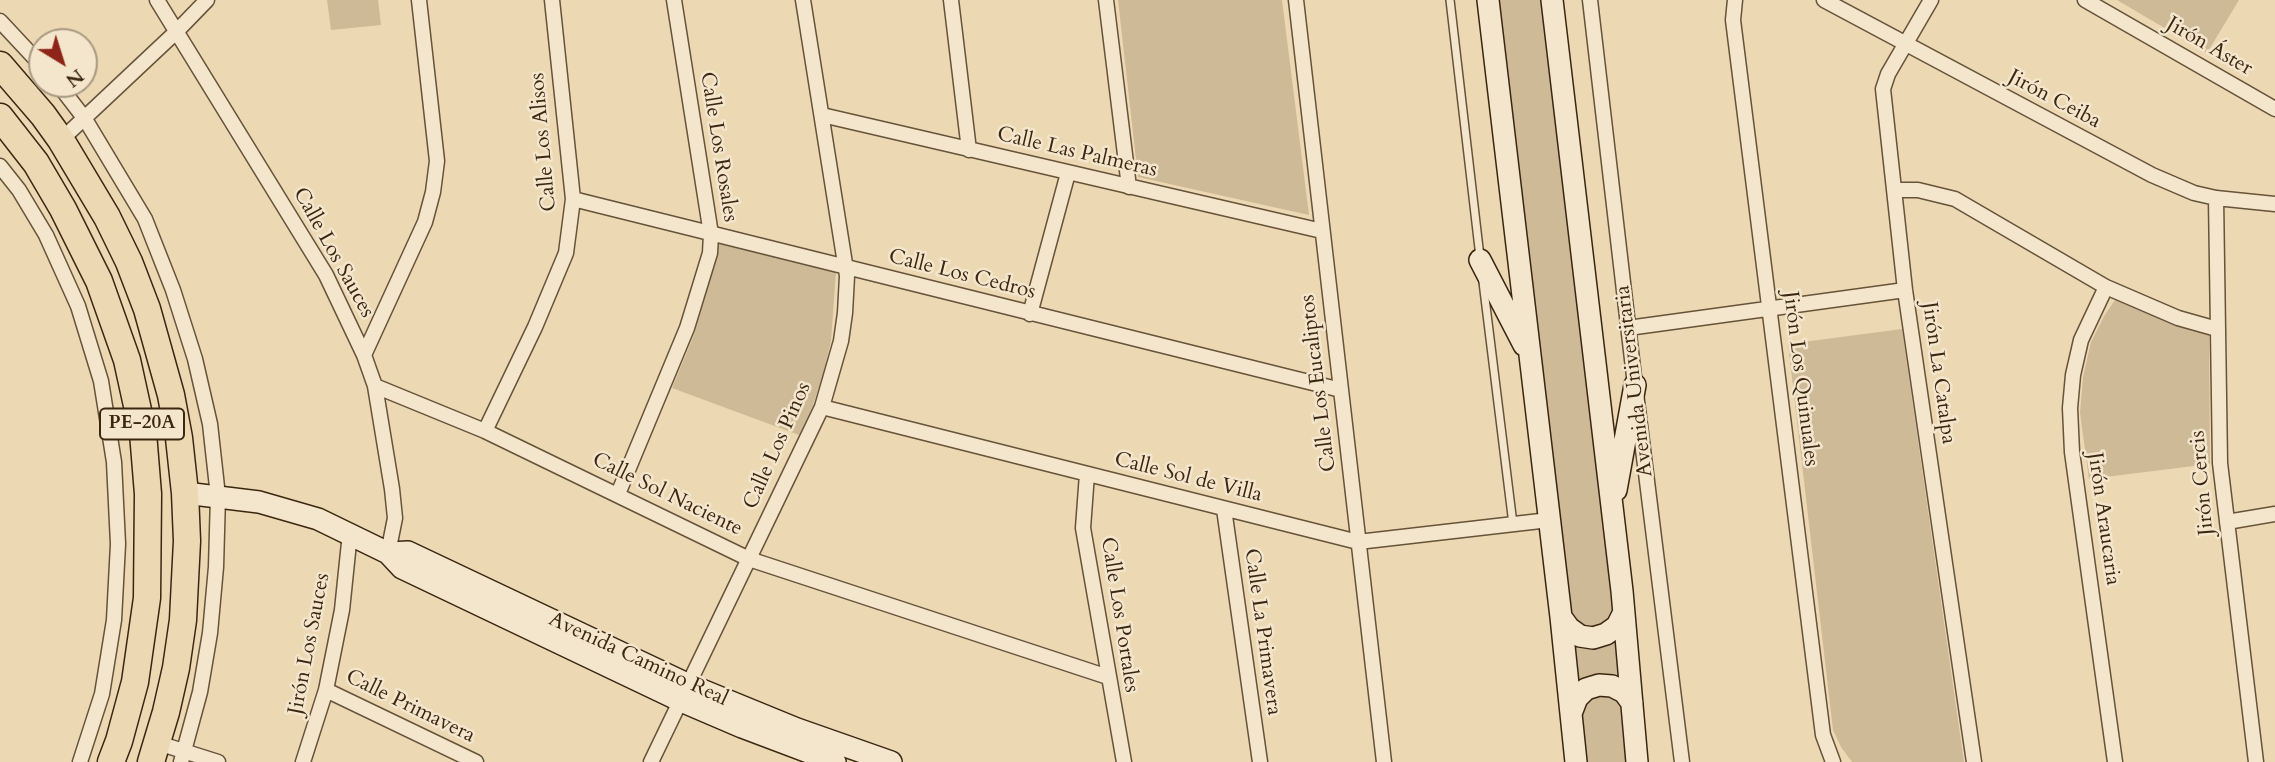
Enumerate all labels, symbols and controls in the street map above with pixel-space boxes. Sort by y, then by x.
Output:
street label: Jirón Áster [2161,12,2257,82]
north arrow [28,28,98,98]
text: N [60,63,89,93]
street label: Jirón Ceiba [2003,65,2105,135]
street label: Calle Los Rosales [694,70,742,224]
street label: Calle Los Alisos [525,72,563,212]
street label: Calle Las Palmeras [995,122,1159,184]
street label: Calle Los Sauces [287,183,379,323]
street label: Calle Los Cedros [886,245,1038,305]
street label: Avenida Universitaria [1611,284,1659,478]
street label: Jirón Los Quinuales [1777,290,1823,468]
street label: Calle Los Eucaliptos [1296,293,1342,473]
street label: Jirón La Catalpa [1916,300,1960,446]
street label: Calle Los Pinos [739,379,817,513]
road number: PE-20A [100,408,184,440]
street label: Jirón Cercis [2186,429,2220,537]
street label: Calle Sol de Villa [1112,447,1264,509]
street label: Calle Sol Naciente [588,448,746,542]
street label: Jirón Araucaria [2081,451,2125,587]
street label: Calle Los Portales [1094,536,1144,694]
street label: Calle La Primavera [1238,547,1286,717]
street label: Jirón Los Sauces [284,571,336,717]
street label: Avenida Camino Real [544,607,732,713]
street label: Calle Primavera [341,665,479,749]

